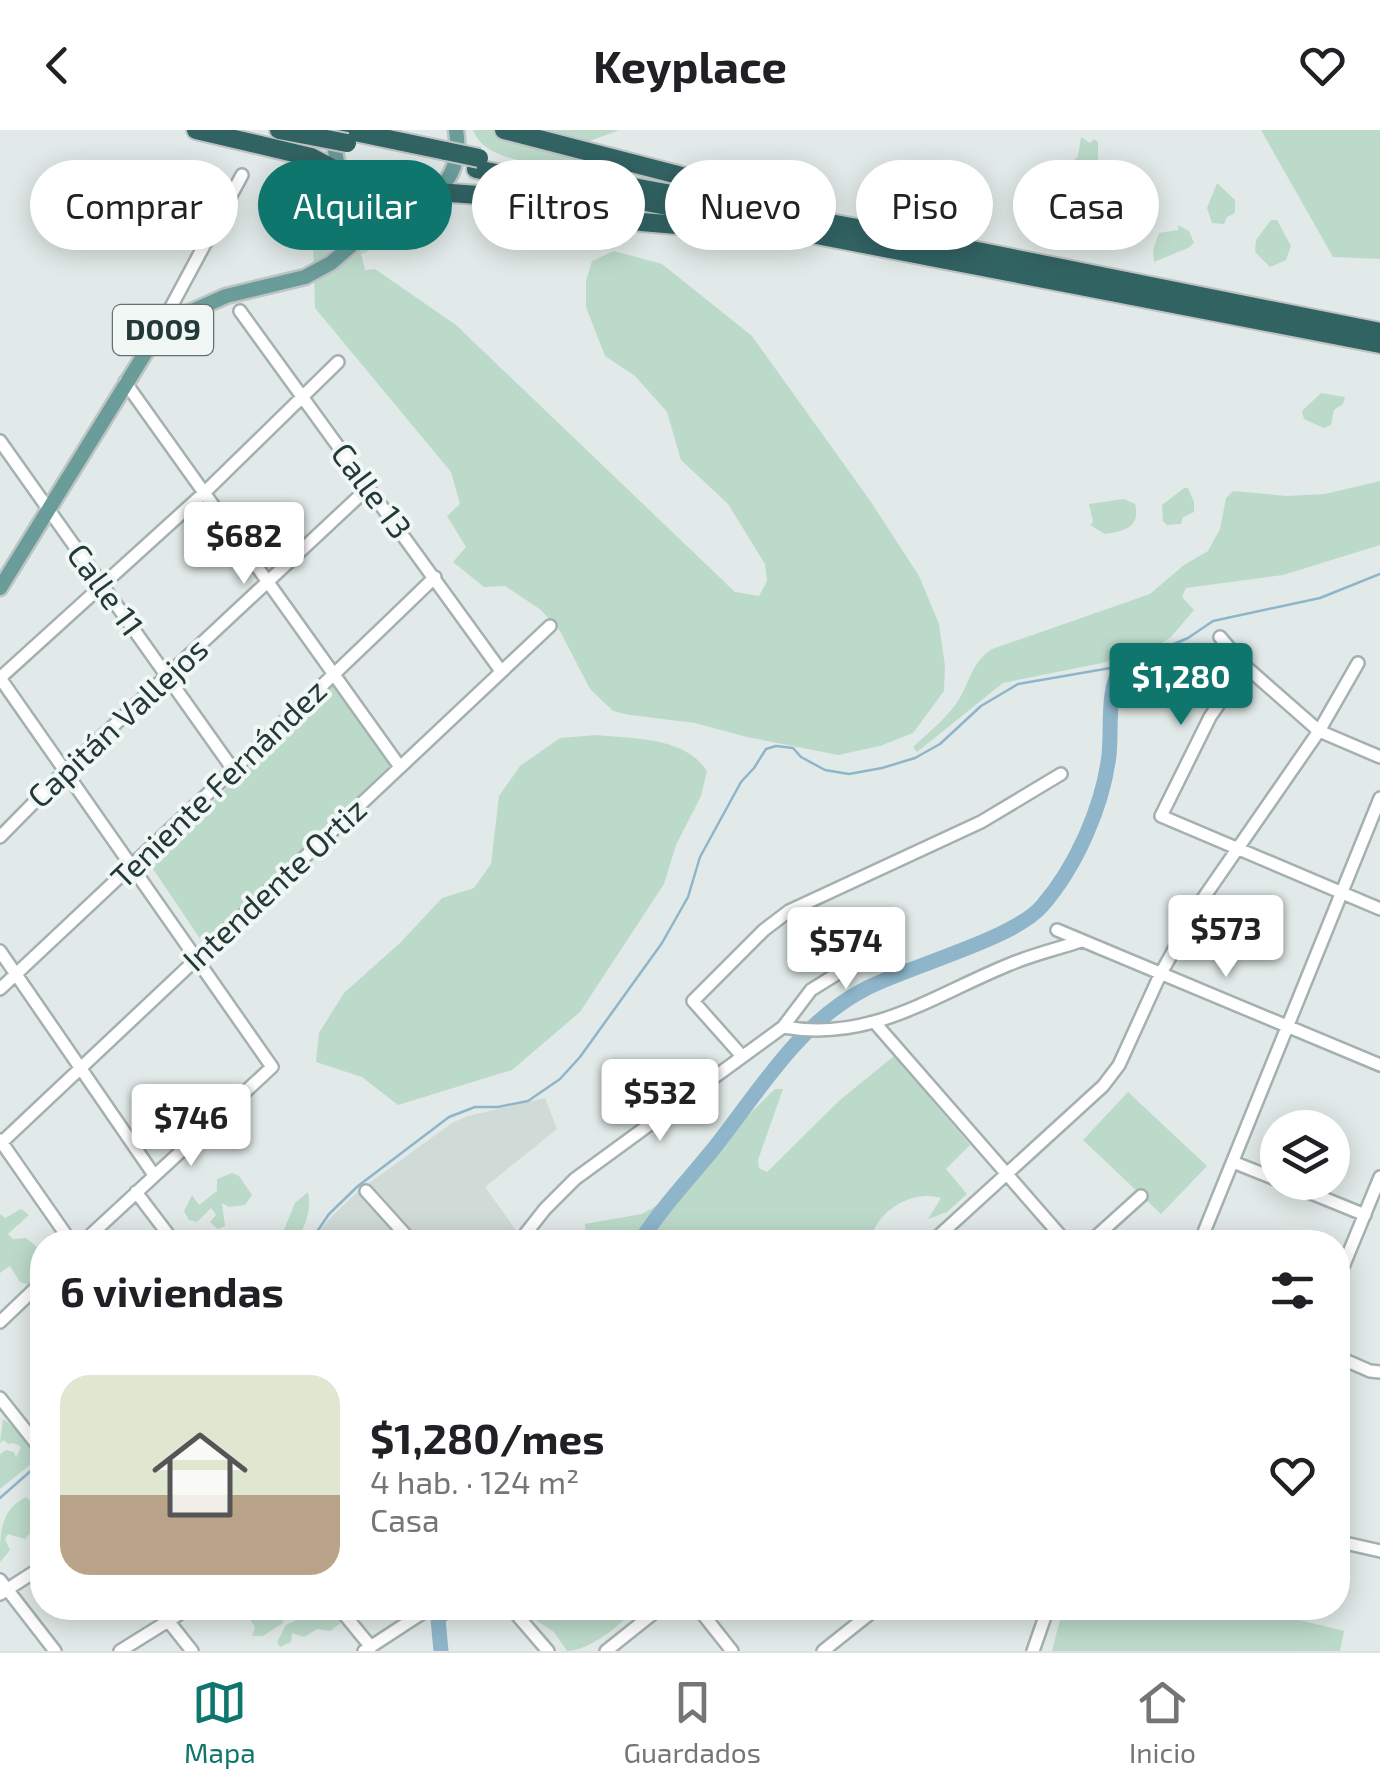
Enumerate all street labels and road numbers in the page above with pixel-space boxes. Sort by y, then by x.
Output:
road number: D009 [113,305,213,355]
street label: Calle 13 [324,435,421,545]
street label: Calle 11 [61,535,153,642]
street label: Capitán Vallejos [19,629,215,815]
street label: Teniente Fernández [102,670,333,895]
street label: Intendente Ortiz [174,789,373,978]

